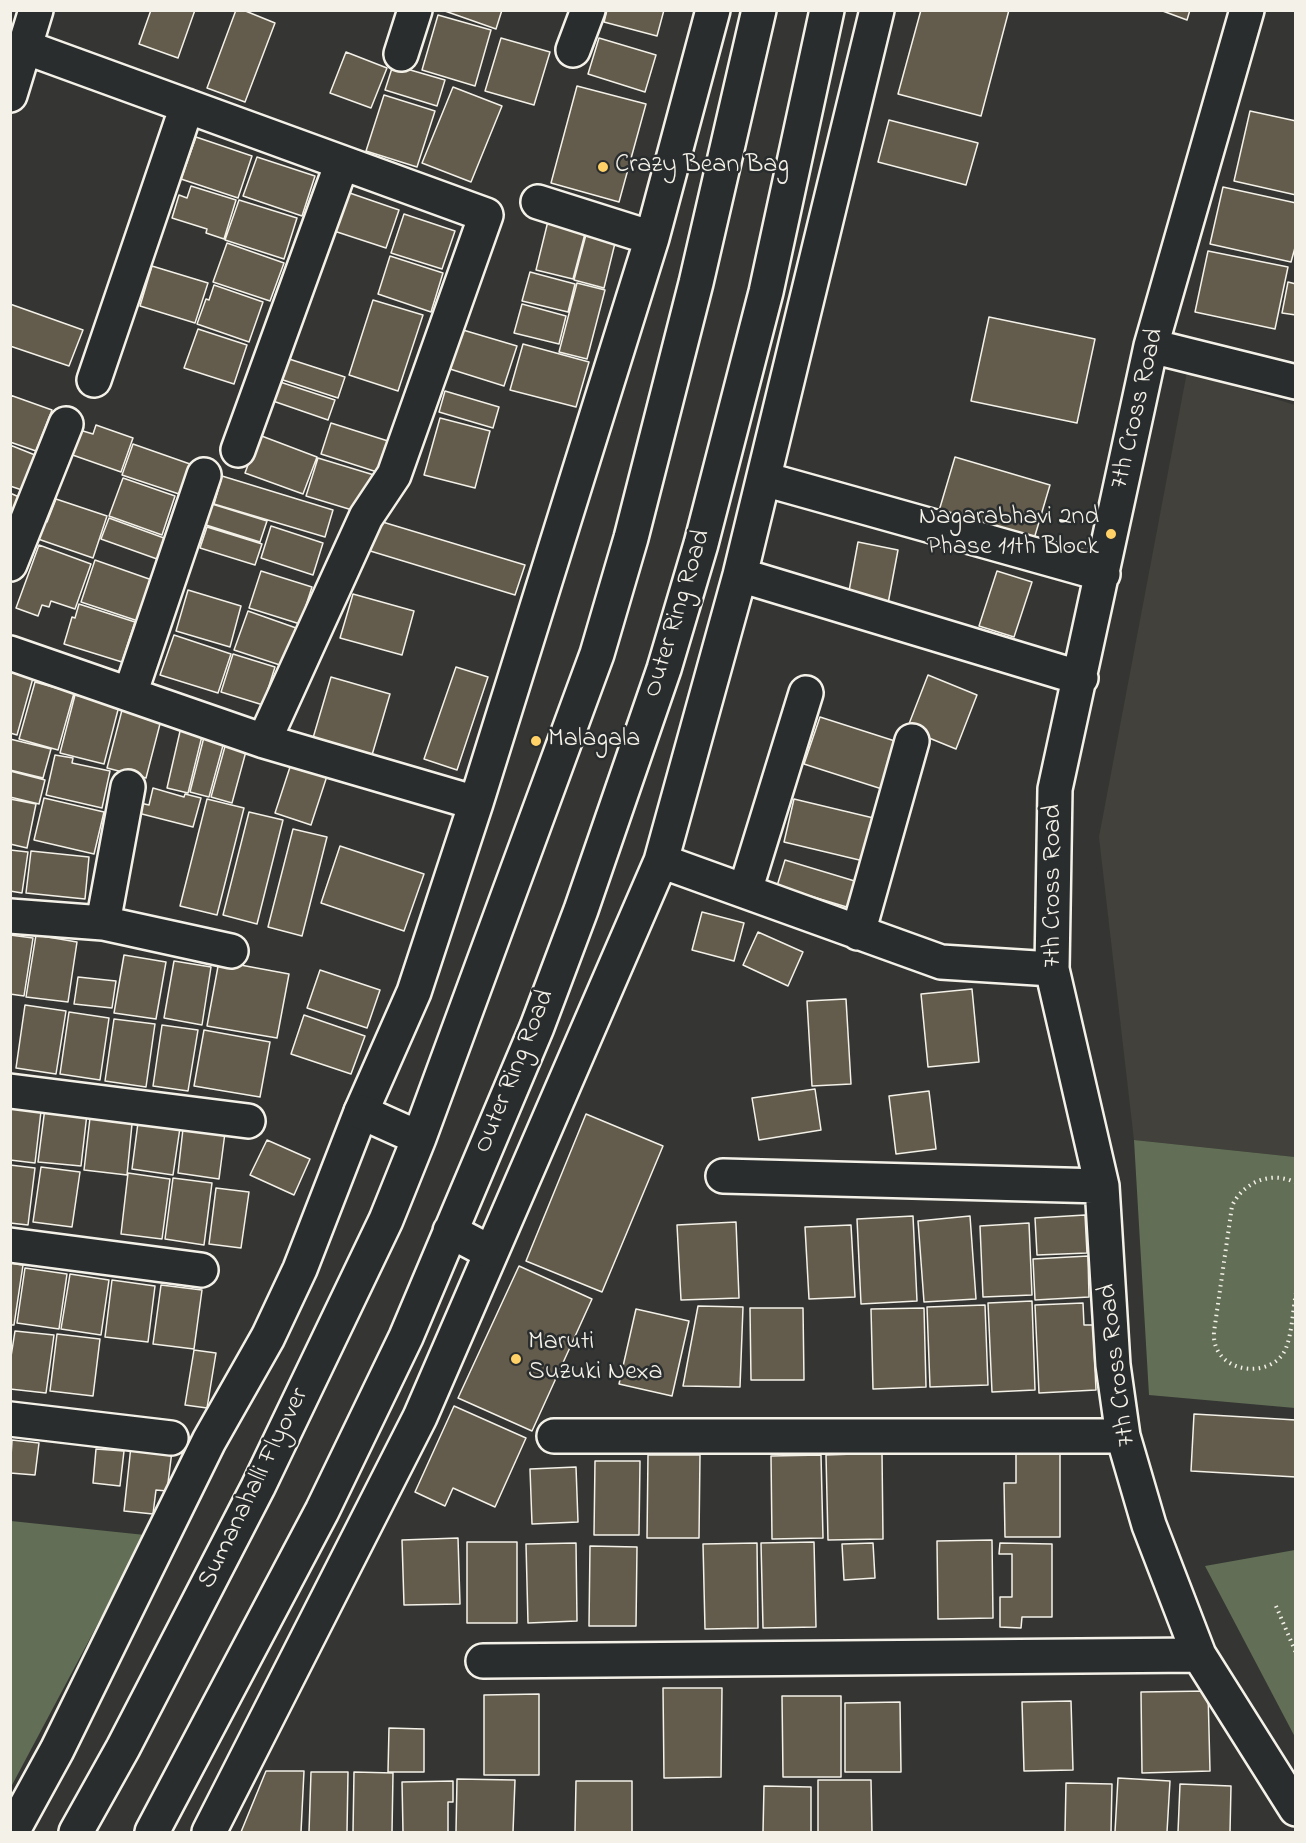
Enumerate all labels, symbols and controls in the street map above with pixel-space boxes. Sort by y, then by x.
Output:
place label: Crazy Bean Bag [615,151,789,183]
marker: Crazy Bean Bag [596,160,610,174]
street label: 7th Cross Road [1105,326,1173,492]
place label: Nagarabhavi 2nd Phase 11th Block [919,503,1099,564]
street label: Outer Ring Road [639,527,719,701]
marker: Nagarabhavi 2nd Phase 11th Block [1104,527,1118,541]
place label: Malagala [548,725,640,757]
marker: Malagala [529,734,543,748]
street label: 7th Cross Road [1039,804,1071,968]
street label: Outer Ring Road [469,986,563,1158]
street label: 7th Cross Road [1094,1282,1144,1448]
place label: Maruti Suzuki Nexa [528,1328,663,1390]
marker: Maruti Suzuki Nexa [509,1352,523,1366]
street label: Sumanahalli Flyover [193,1384,317,1594]

